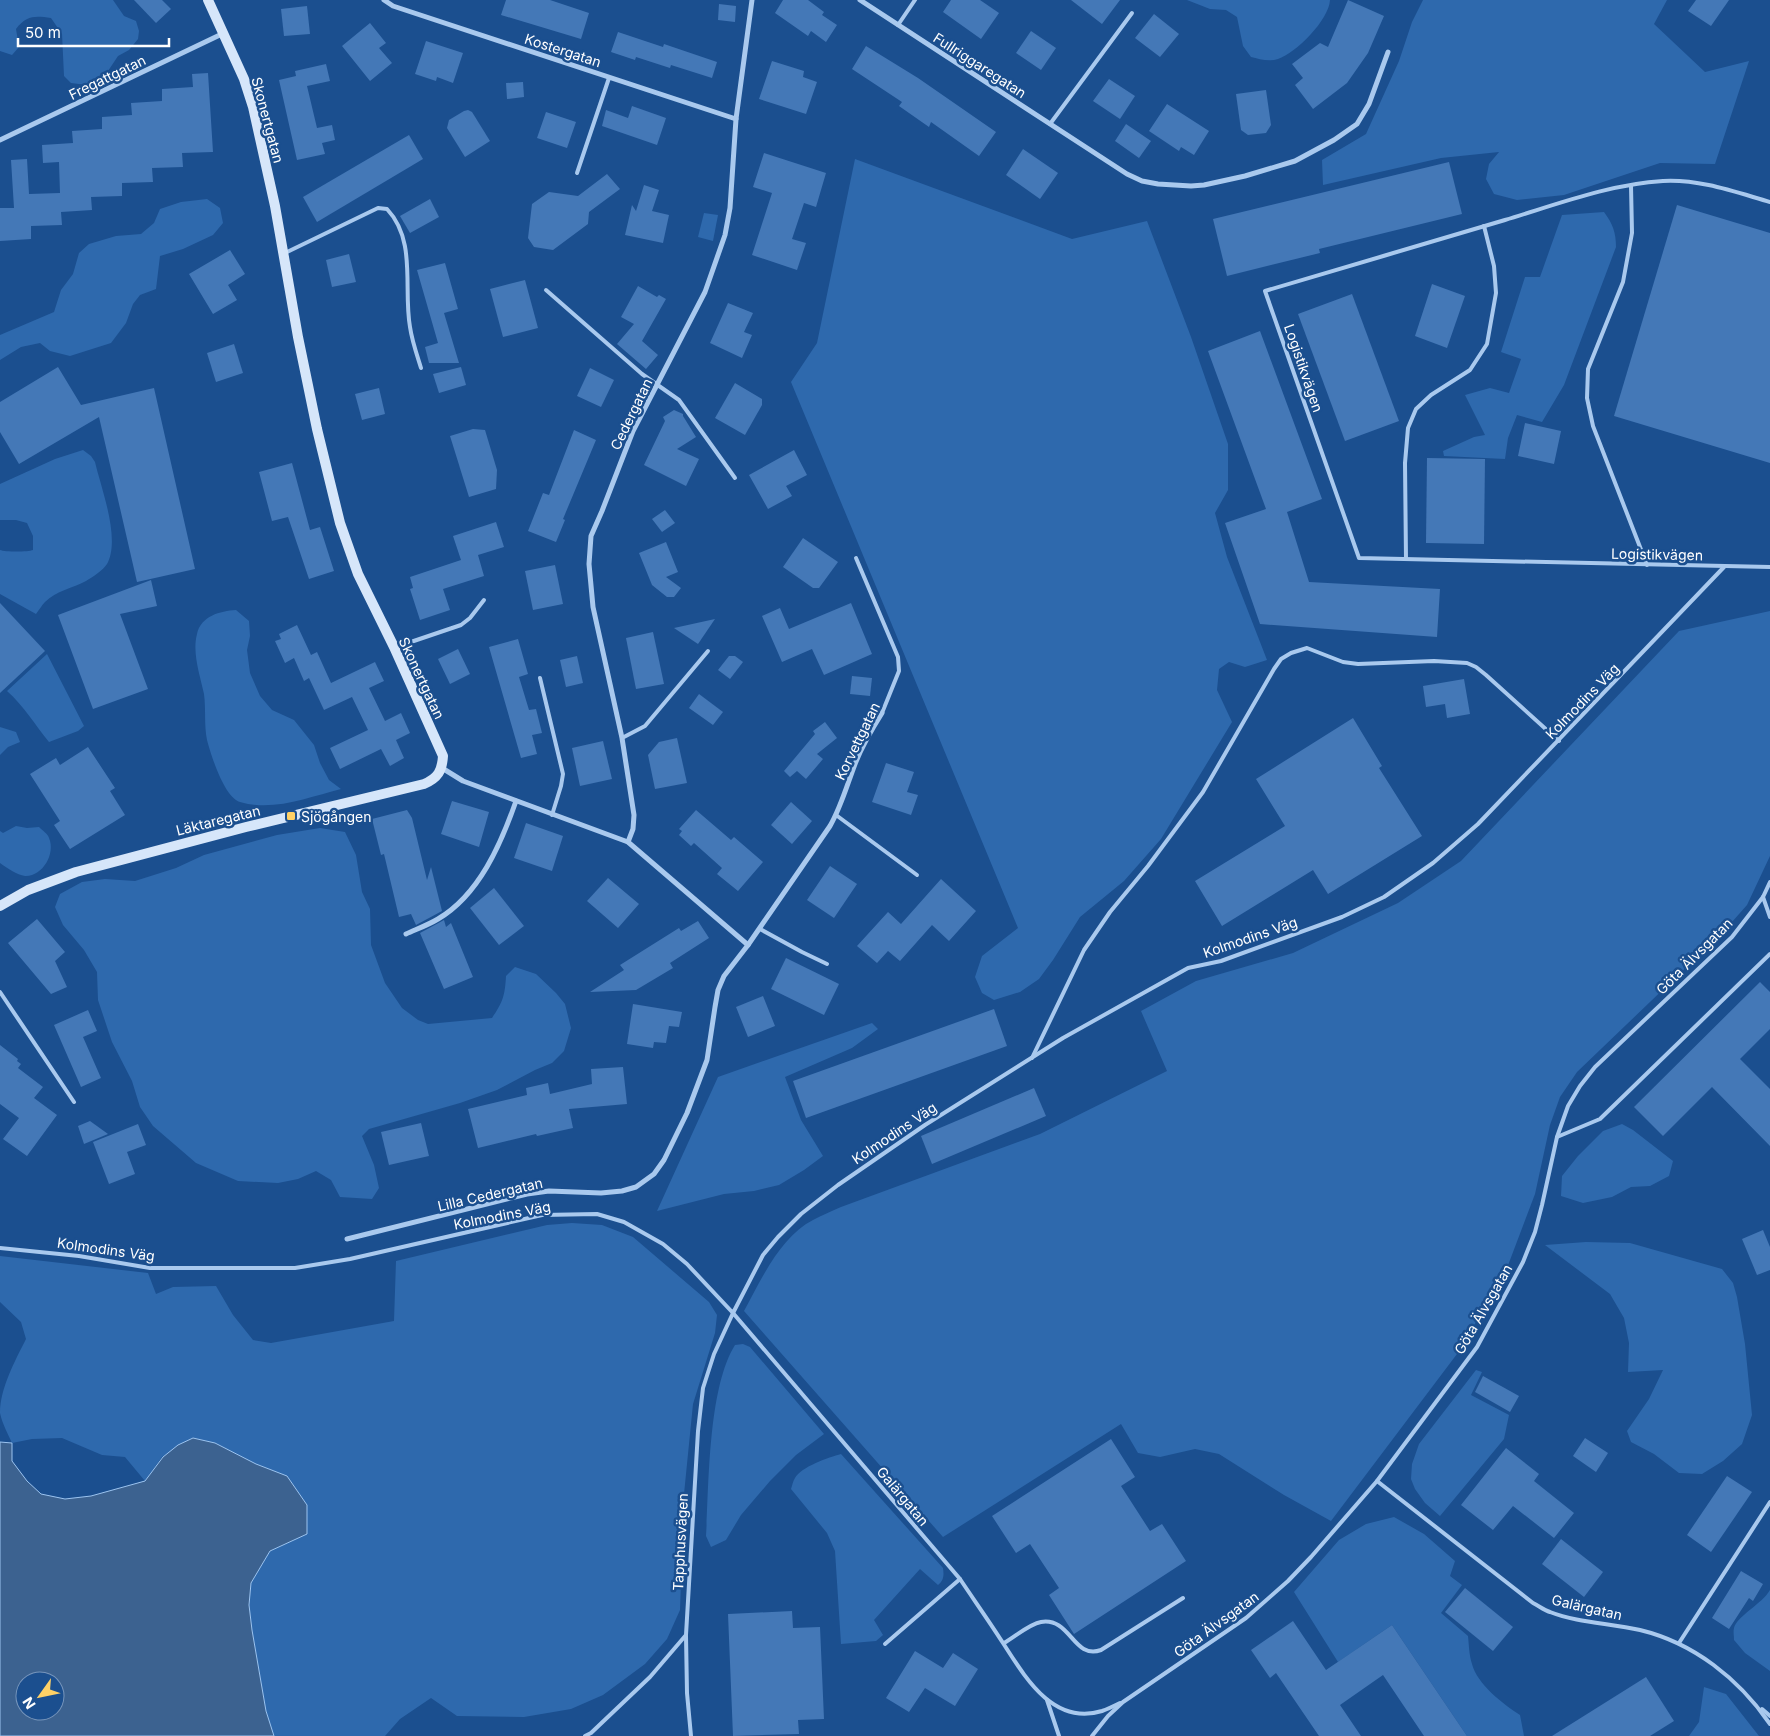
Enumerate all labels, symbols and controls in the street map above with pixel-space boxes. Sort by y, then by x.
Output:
scale bar [18,15,169,47]
text: 50 m [25,23,61,42]
street label: Fullriggaregatan [930,29,1030,101]
street label: Kostergatan [523,30,603,70]
street label: Fregattgatan [66,51,148,103]
street label: Skonertgatan [248,75,288,165]
street label: Logistikvägen [1281,322,1327,414]
street label: Cedergatan [606,375,656,453]
street label: Logistikvägen [1611,545,1703,563]
street label: Skonertgatan [396,634,448,722]
street label: Kolmodins Väg [1542,660,1622,742]
street label: Korvettgatan [831,699,883,783]
street label: Läktaregatan [174,801,262,839]
place label: Sjögången [301,808,372,825]
marker: Sjögången [285,810,297,822]
street label: Kolmodins Väg [1201,913,1299,961]
street label: Göta Älvsgatan [1652,914,1736,998]
street label: Kolmodins Väg [848,1098,940,1168]
street label: Lilla Cedergatan [436,1174,544,1214]
street label: Kolmodins Väg [452,1197,552,1233]
street label: Kolmodins Väg [56,1234,156,1264]
street label: Göta Älvsgatan [1450,1261,1516,1357]
street label: Galärgatan [873,1463,933,1529]
street label: Tapphusvägen [669,1493,691,1591]
street label: Göta Älvsgatan [1170,1587,1262,1661]
street label: Galärgatan [1550,1591,1624,1623]
north arrow [15,1671,65,1721]
text: N [19,1694,39,1712]

